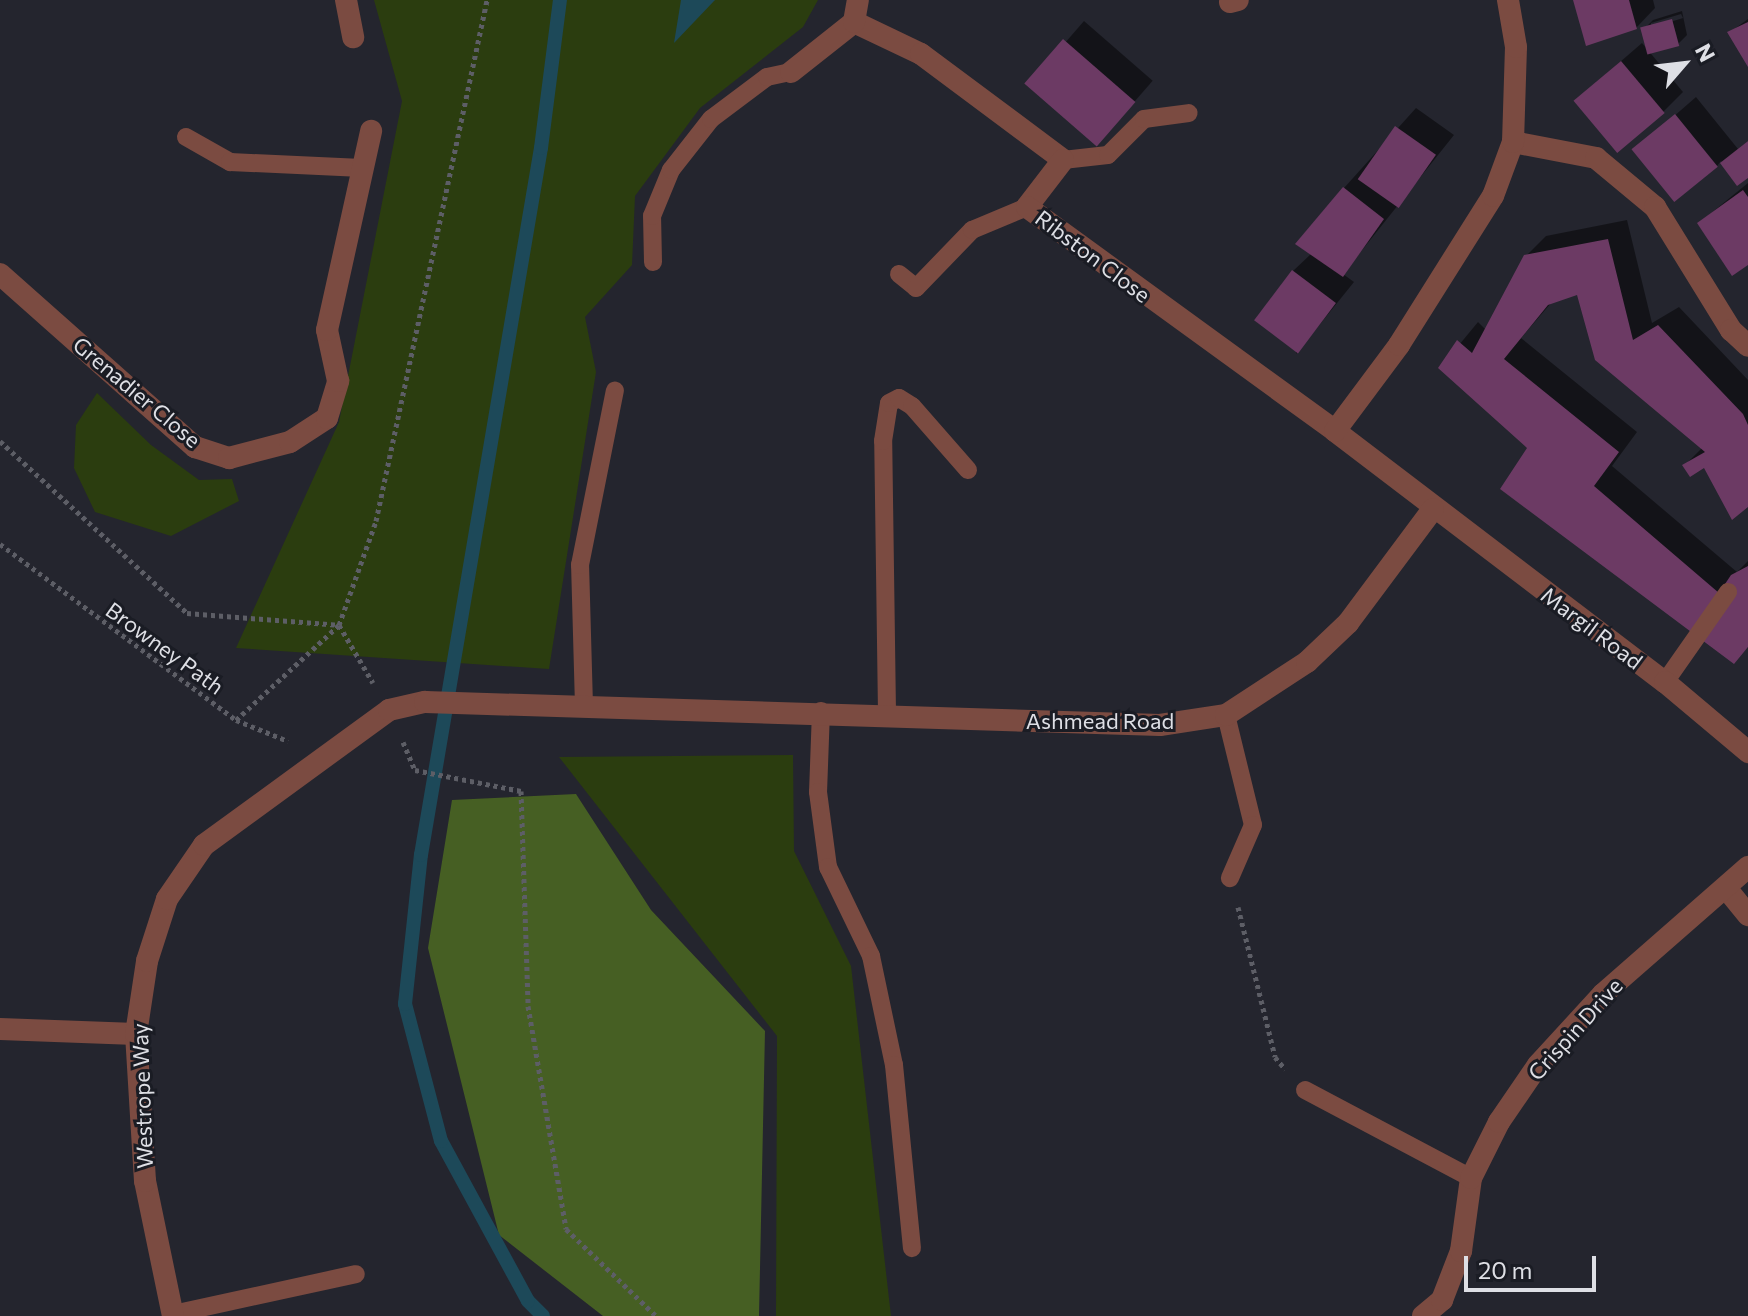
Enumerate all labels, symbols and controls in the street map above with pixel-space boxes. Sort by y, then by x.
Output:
north arrow [1644,24,1724,104]
text: N [1690,39,1721,66]
street label: Ribston Close [1030,204,1156,308]
street label: Grenadier Close [68,331,206,453]
street label: Margil Road [1536,581,1648,675]
street label: Browney Path [101,596,229,700]
street label: Ashmead Road [1026,708,1174,734]
street label: Crispin Drive [1522,973,1628,1085]
street label: Westrope Way [126,1023,158,1169]
scale bar [1468,1240,1600,1290]
text: 20 m [1478,1255,1532,1284]

